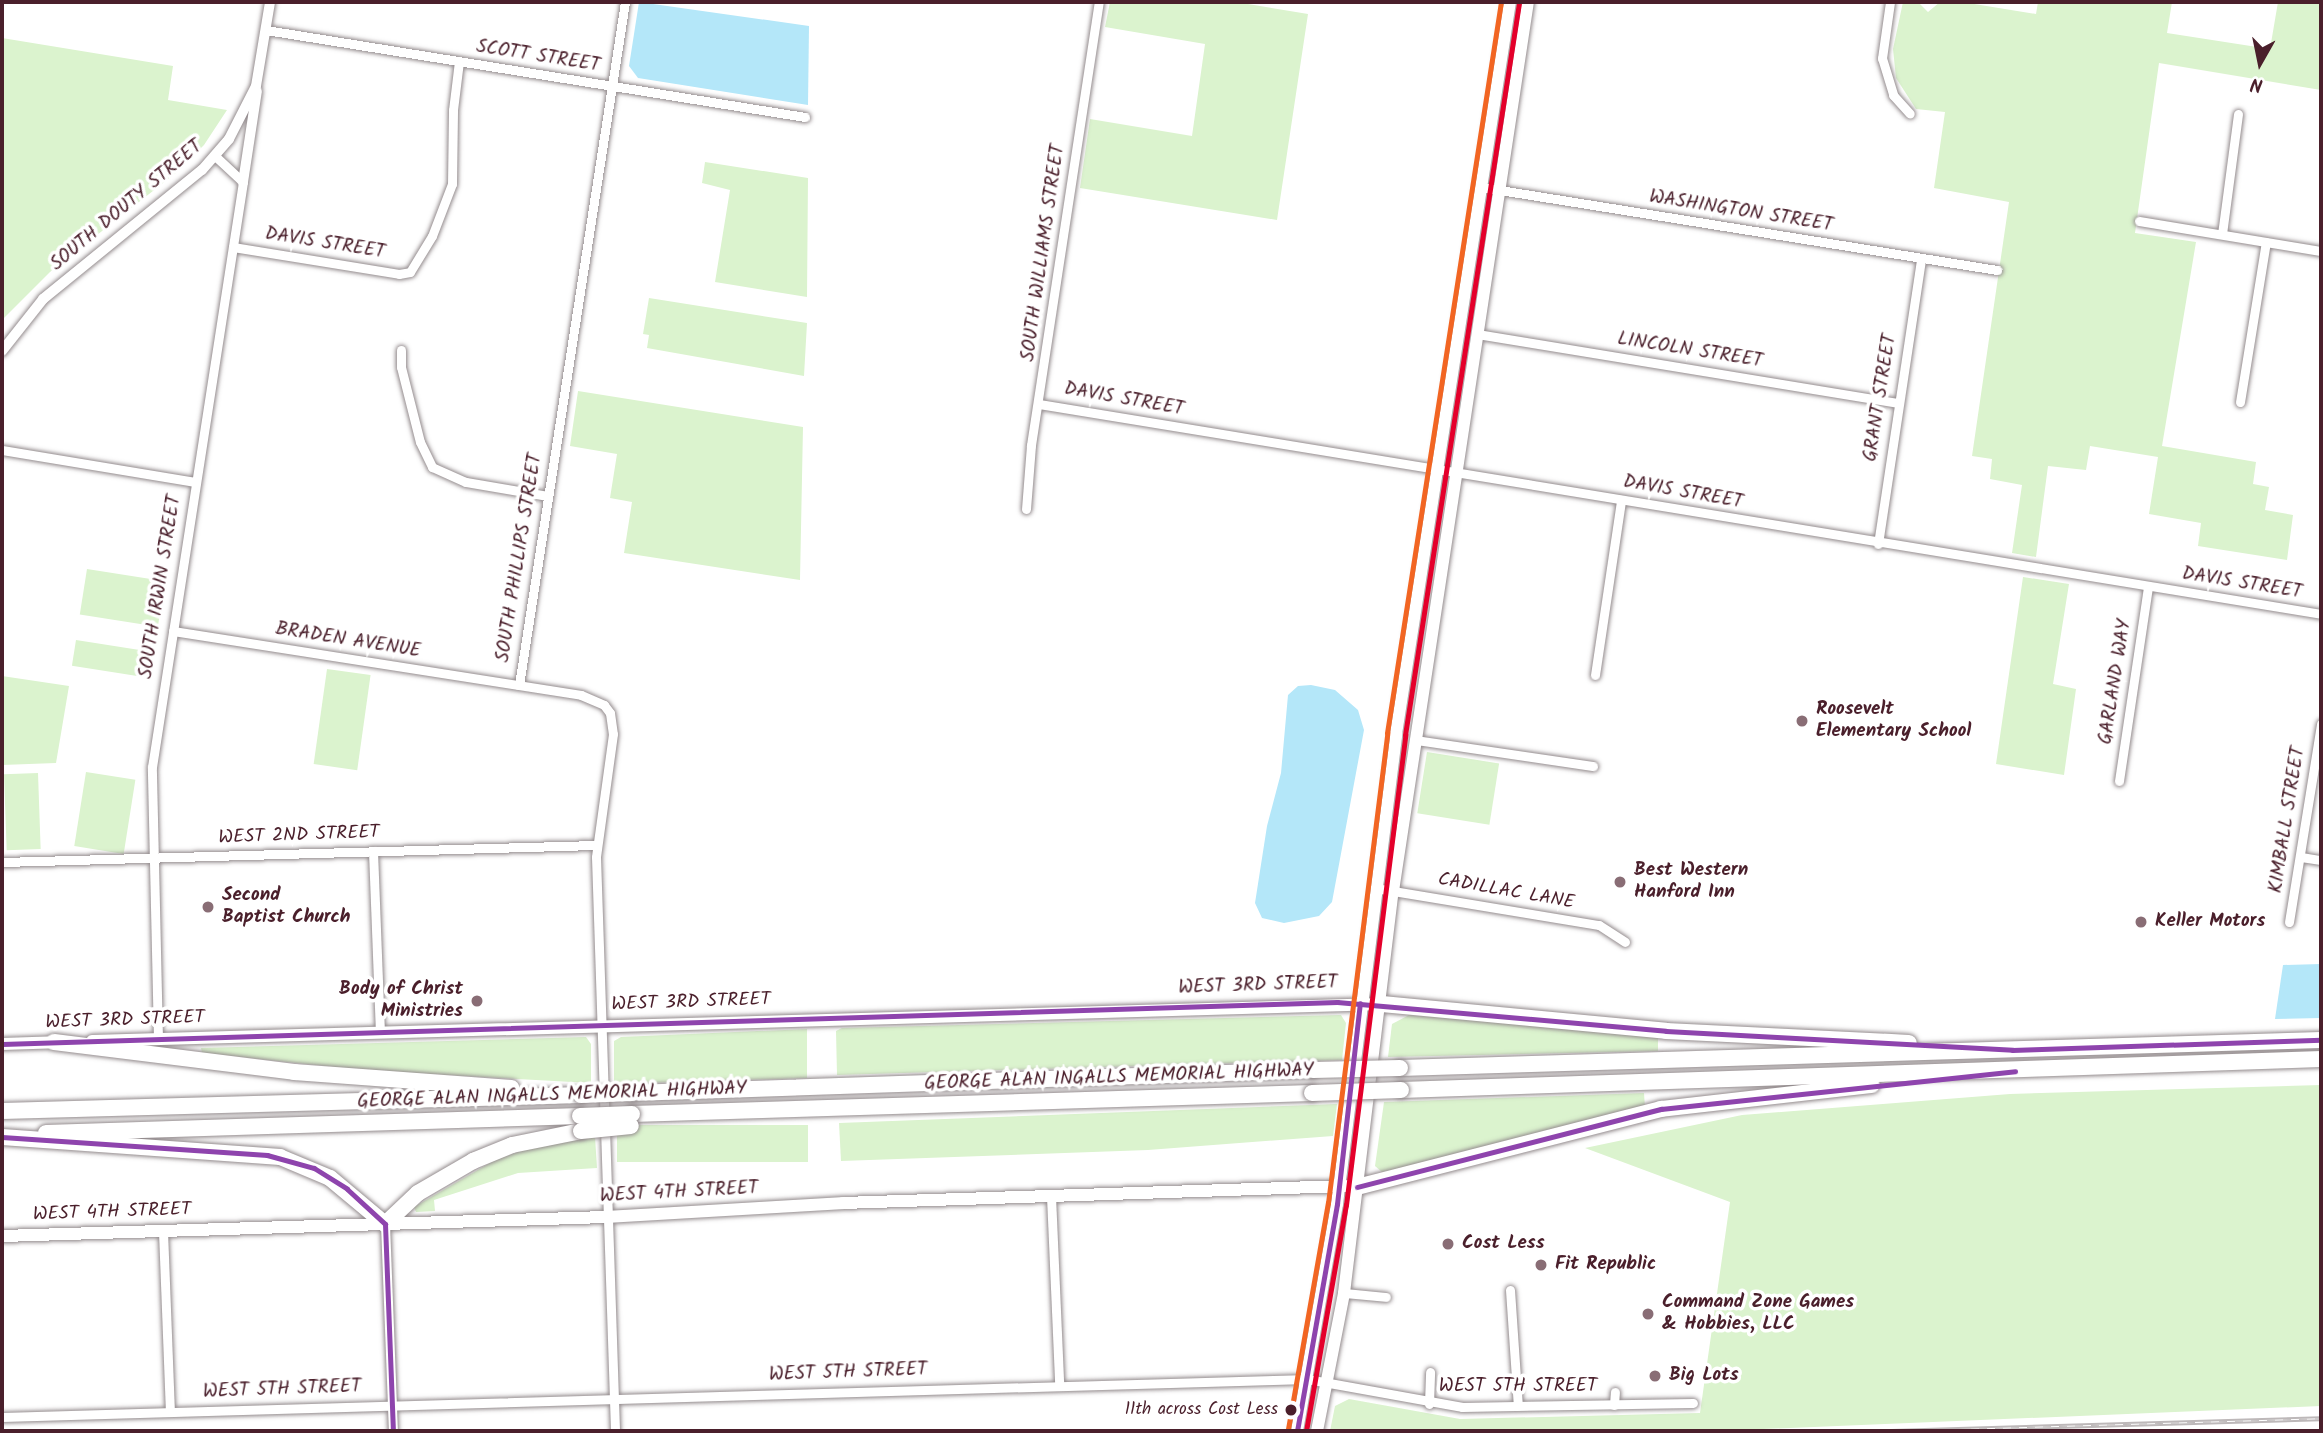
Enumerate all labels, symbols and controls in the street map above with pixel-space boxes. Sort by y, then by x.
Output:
north arrow [2225,28,2295,98]
street label: SCOTT STREET [475,36,601,78]
text: N [2248,68,2265,99]
street label: SOUTH DOUTY STREET [46,136,208,276]
street label: SOUTH WILLIAMS STREET [1017,143,1071,363]
street label: WASHINGTON STREET [1648,186,1834,238]
street label: DAVIS STREET [263,223,387,265]
street label: LINCOLN STREET [1616,328,1764,374]
street label: GRANT STREET [1860,333,1902,463]
street label: DAVIS STREET [1062,378,1186,422]
street label: SOUTH PHILLIPS STREET [492,452,548,664]
street label: DAVIS STREET [1621,471,1745,515]
street label: SOUTH IRWIN STREET [135,494,187,680]
street label: DAVIS STREET [2180,563,2304,605]
street label: BRADEN AVENUE [274,618,422,664]
street label: GARLAND WAY [2095,618,2137,746]
place label: Roosevelt Elementary School [1816,699,1971,743]
marker: Roosevelt Elementary School [1794,713,1810,729]
street label: KIMBALL STREET [2265,745,2311,895]
street label: WEST 2ND STREET [218,822,380,850]
place label: Best Western Hanford Inn [1634,860,1748,904]
street label: CADILLAC LANE [1436,869,1576,915]
marker: Best Western Hanford Inn [1612,874,1628,890]
place label: Second Baptist Church [222,885,351,929]
marker: Second Baptist Church [200,899,216,915]
place label: Keller Motors [2155,911,2265,933]
marker: Keller Motors [2133,914,2149,930]
street label: WEST 3RD STREET [1178,972,1338,1000]
place label: Body of Christ Ministries [339,979,463,1023]
street label: WEST 3RD STREET [611,989,771,1017]
marker: Body of Christ Ministries [469,993,485,1009]
street label: WEST 3RD STREET [45,1007,205,1035]
street label: GEORGE ALAN INGALLS MEMORIAL HIGHWAY [924,1060,1314,1096]
street label: GEORGE ALAN INGALLS MEMORIAL HIGHWAY [357,1078,747,1114]
street label: WEST 4TH STREET [599,1177,759,1209]
street label: WEST 4TH STREET [32,1199,192,1227]
place label: Cost Less [1462,1233,1545,1255]
marker: Cost Less [1440,1236,1456,1252]
place label: Fit Republic [1555,1254,1656,1276]
marker: Fit Republic [1533,1257,1549,1273]
place label: Command Zone Games & Hobbies, LLC [1662,1292,1854,1336]
marker: Command Zone Games & Hobbies, LLC [1640,1306,1656,1322]
street label: WEST 5TH STREET [768,1359,928,1387]
place label: Big Lots [1669,1365,1739,1387]
marker: Big Lots [1647,1368,1663,1384]
street label: WEST 5TH STREET [202,1376,362,1404]
street label: WEST 5TH STREET [1439,1376,1597,1398]
place label: 11th across Cost Less [1125,1400,1278,1420]
marker: 11th across Cost Less [1284,1403,1298,1417]

